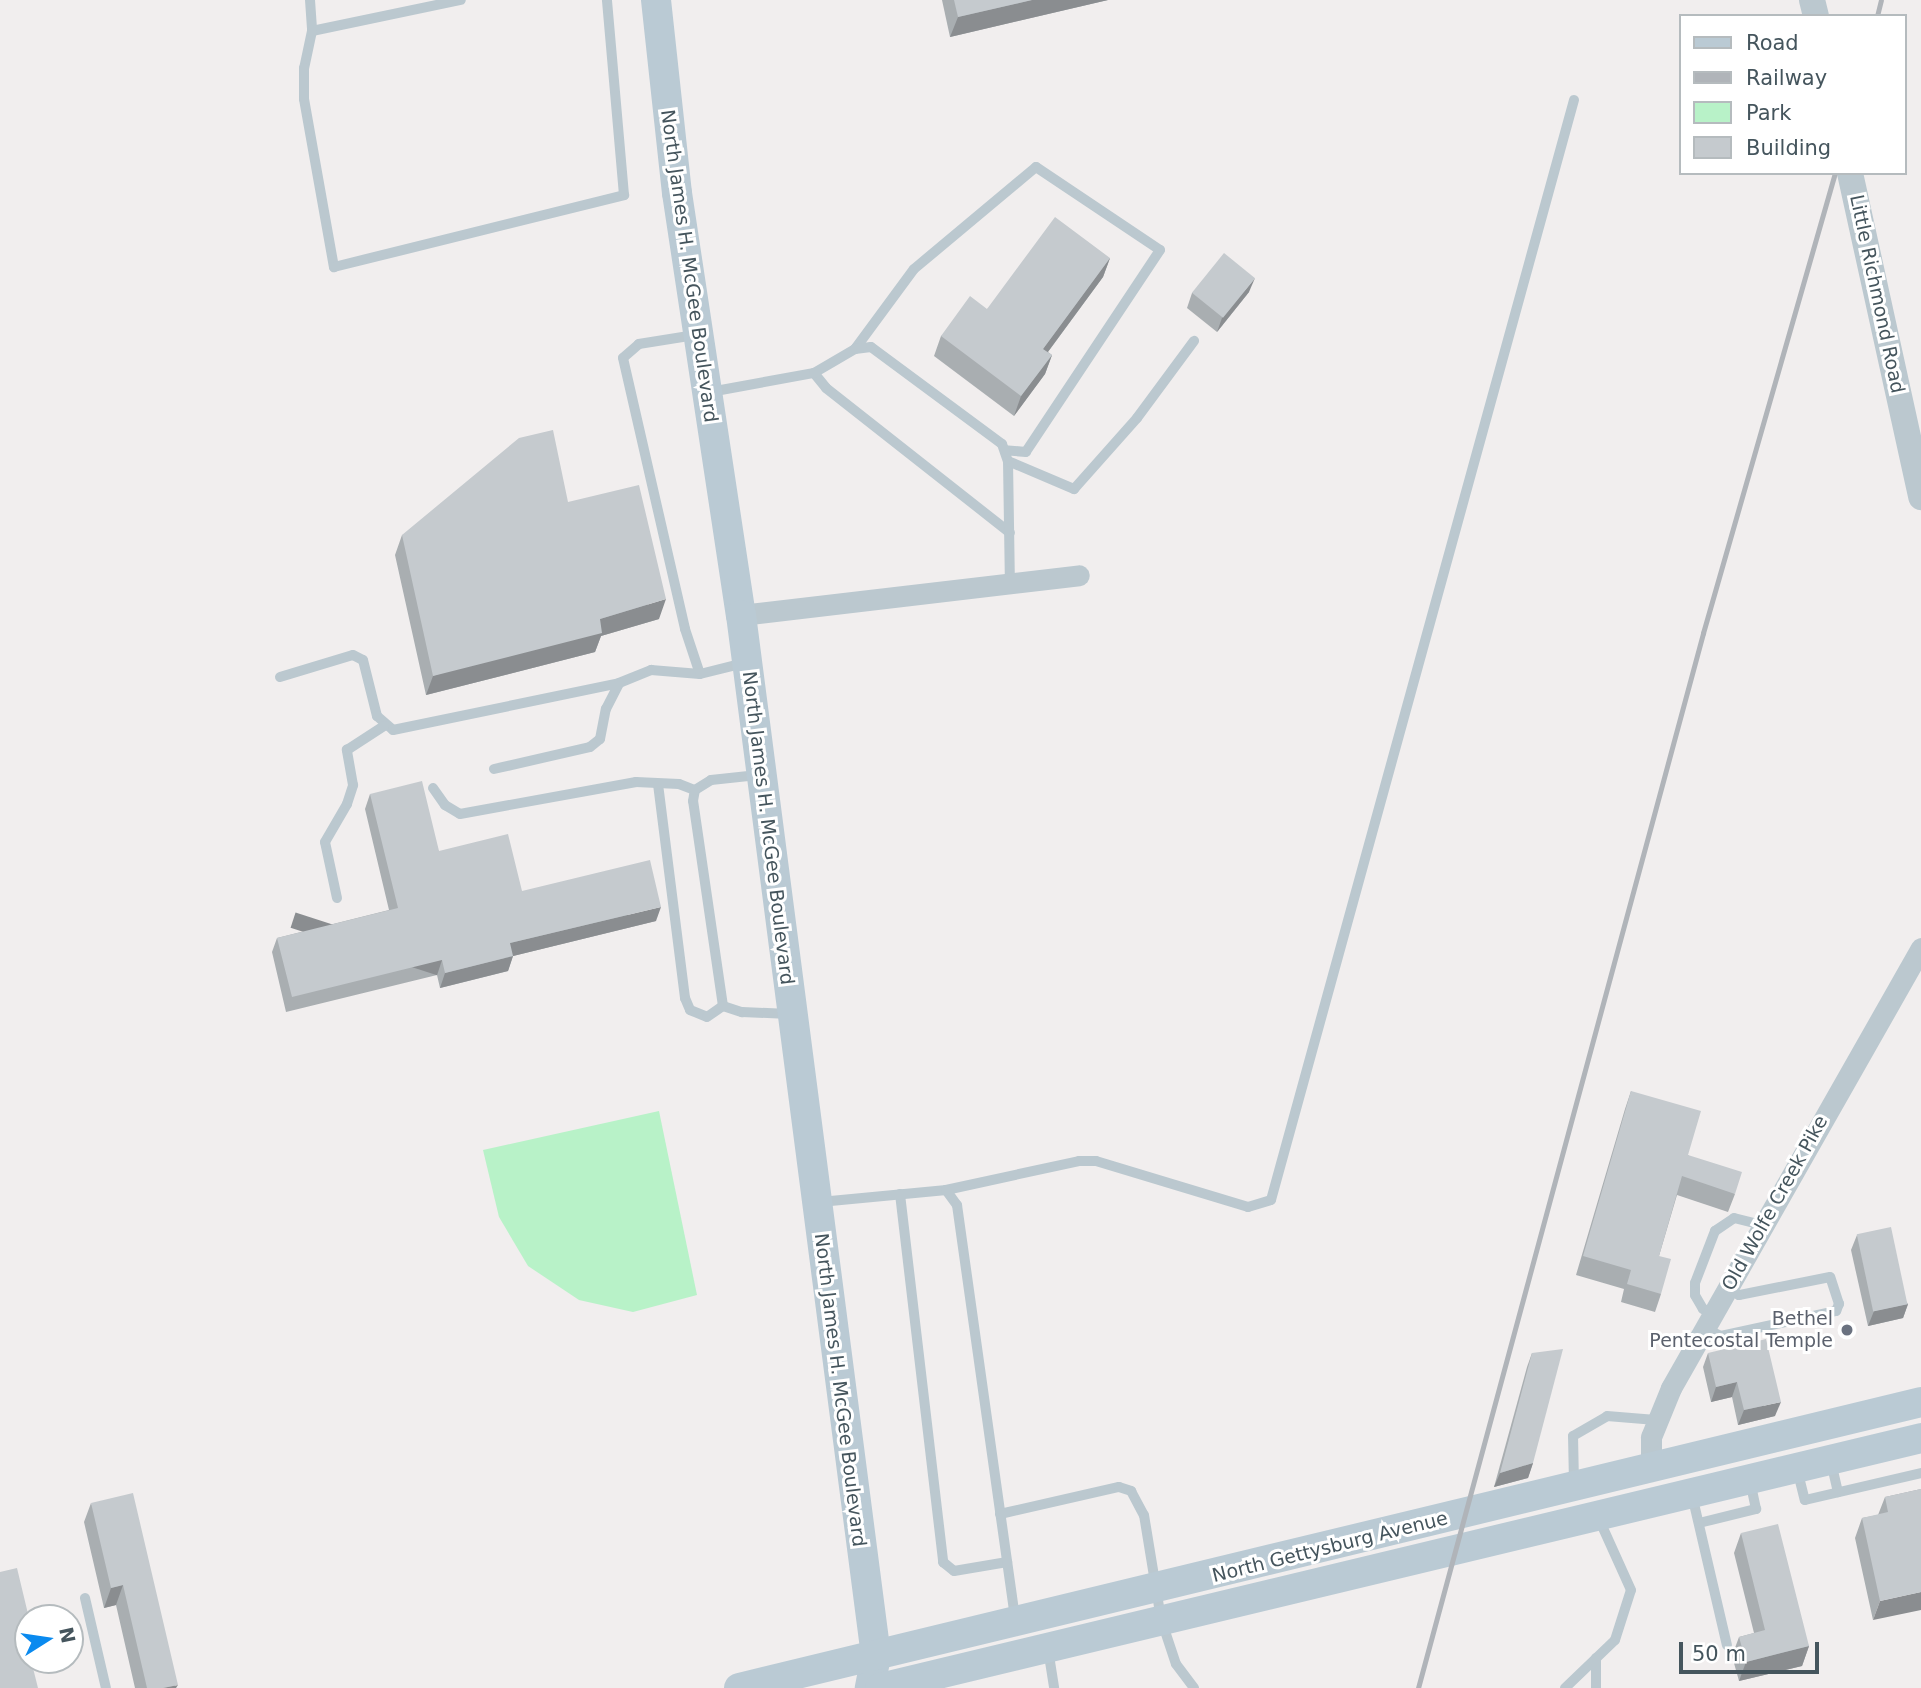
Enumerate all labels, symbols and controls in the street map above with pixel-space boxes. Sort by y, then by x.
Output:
legend [1680,14,1907,175]
text: Road [1746,31,1799,55]
text: Railway [1746,66,1827,90]
text: Park [1746,101,1791,125]
street label: North James H. McGee Boulevard [656,108,722,424]
text: Building [1746,136,1831,160]
street label: Little Richmond Road [1845,192,1909,396]
street label: North James H. McGee Boulevard [737,670,799,986]
street label: Old Wolfe Creek Pike [1717,1111,1833,1295]
street label: North James H. McGee Boulevard [809,1232,871,1548]
place label: Bethel Pentecostal Temple [1649,1308,1833,1352]
marker: Bethel Pentecostal Temple [1839,1322,1855,1338]
street label: North Gettysburg Avenue [1210,1507,1450,1587]
north arrow [14,1604,84,1674]
text: N [55,1625,80,1645]
scale bar [1683,1628,1823,1672]
text: 50 m [1692,1642,1746,1666]

